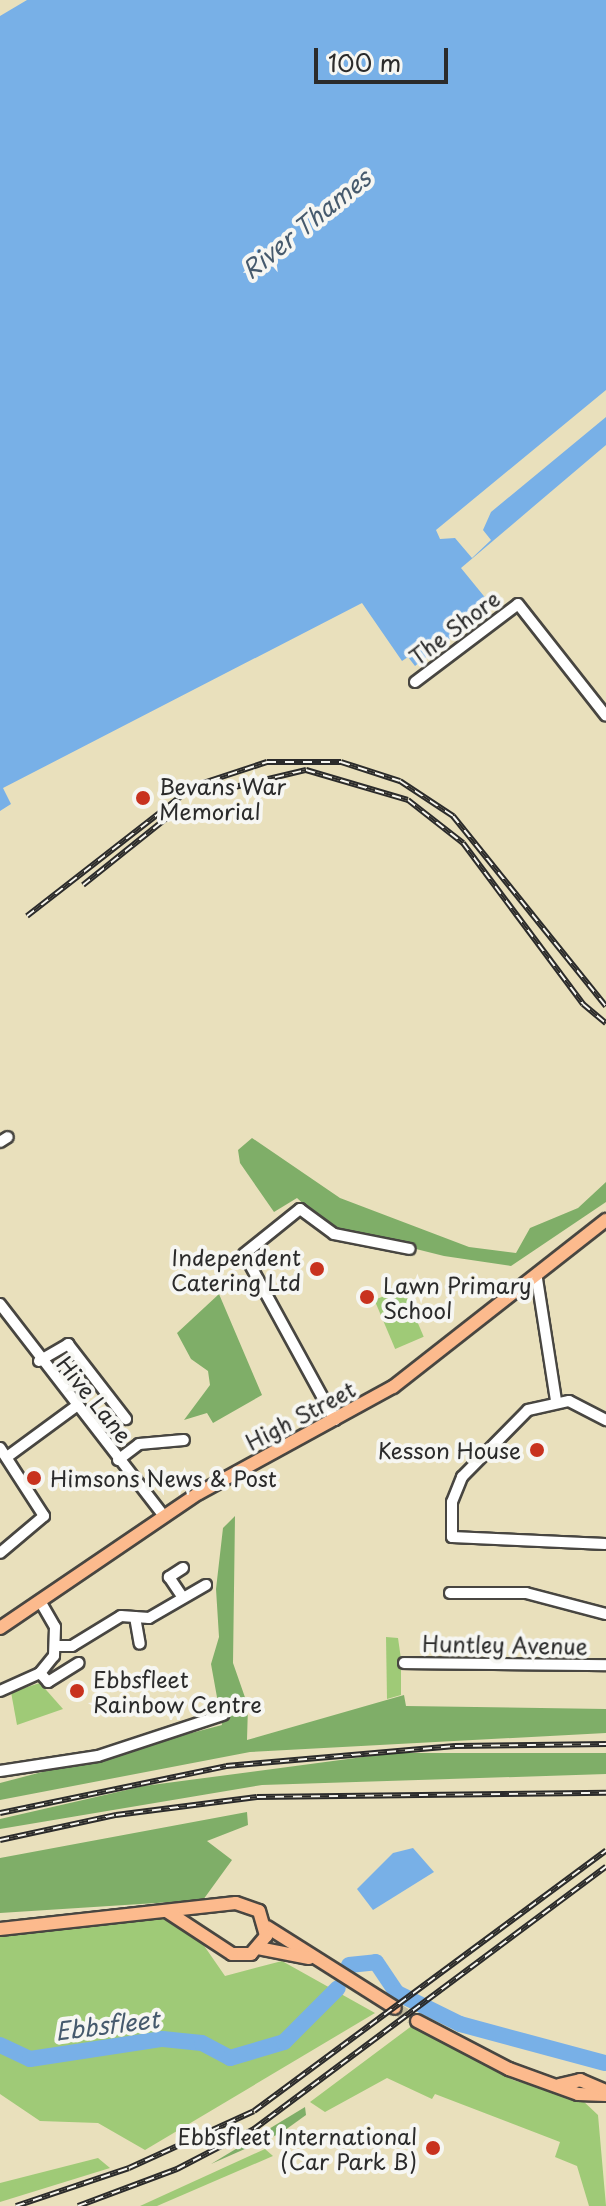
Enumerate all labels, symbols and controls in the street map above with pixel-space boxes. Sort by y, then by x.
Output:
scale bar [318,32,452,82]
text: 100 m [328,44,401,80]
water label: River Thames [236,164,376,284]
street label: The Shore [403,584,505,670]
place label: Bevans War Memorial [159,772,285,824]
marker: Bevans War Memorial [134,789,152,807]
place label: Independent Catering Ltd [170,1243,301,1294]
marker: Independent Catering Ltd [308,1260,326,1278]
place label: Lawn Primary School [383,1271,531,1322]
marker: Lawn Primary School [358,1288,376,1306]
street label: Hive Lane [52,1350,138,1448]
street label: High Street [240,1375,360,1455]
place label: Kesson House [378,1437,521,1463]
marker: Kesson House [528,1441,546,1459]
place label: Himsons News & Post [50,1465,277,1491]
marker: Himsons News & Post [25,1469,43,1487]
street label: Huntley Avenue [422,1629,588,1659]
place label: Ebbsfleet Rainbow Centre [93,1665,262,1716]
marker: Ebbsfleet Rainbow Centre [68,1682,86,1700]
water label: Ebbsfleet [53,2004,161,2046]
place label: Ebbsfleet International (Car Park B) [174,2122,417,2174]
marker: Ebbsfleet International (Car Park B) [424,2139,442,2157]

